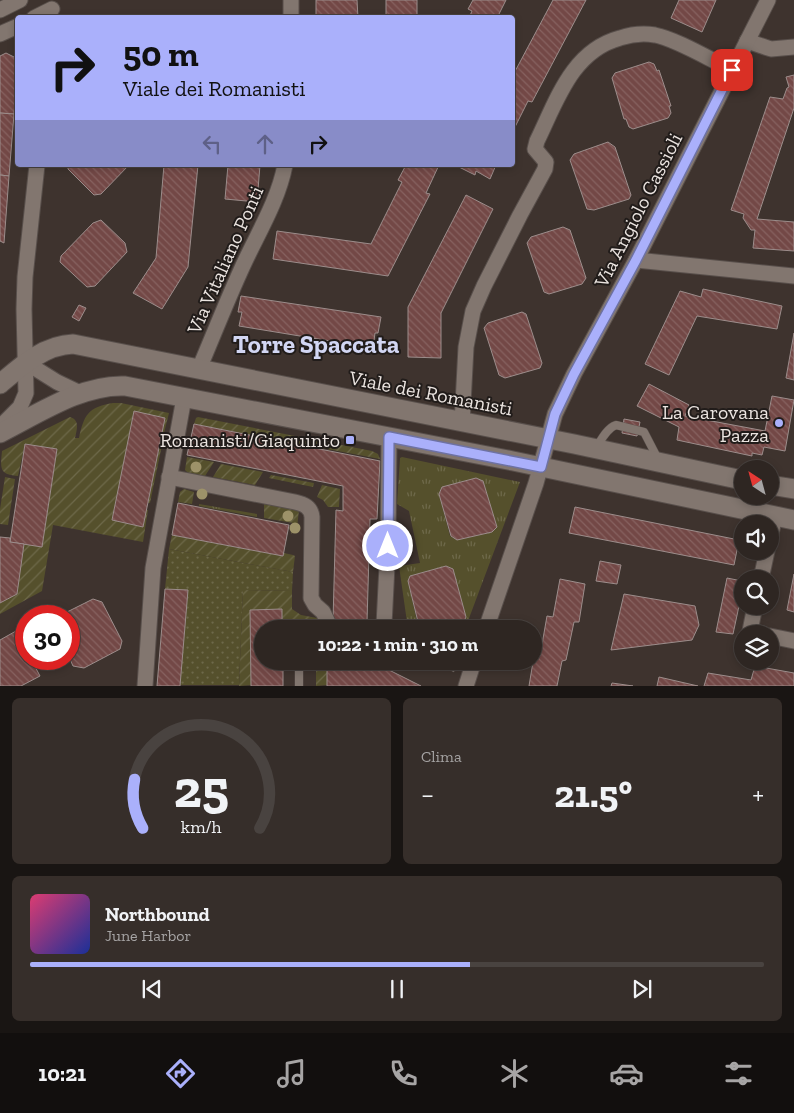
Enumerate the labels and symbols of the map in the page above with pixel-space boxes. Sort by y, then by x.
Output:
pin [711,49,753,91]
street label: Via Angiolo Cassioli [588,128,687,292]
street label: Via Vitaliano Ponti [181,182,269,339]
district label: Torre Spaccata [233,329,400,359]
street label: Viale dei Romanisti [346,365,515,421]
place label: La Carovana Pazza [662,400,769,447]
marker: La Carovana Pazza [773,417,785,429]
place label: Romanisti/Giaquinto [160,428,340,452]
marker: Romanisti/Giaquinto [344,434,356,446]
north arrow [734,460,779,505]
position arrow [361,519,413,571]
speed limit sign: 30 [15,605,80,670]

